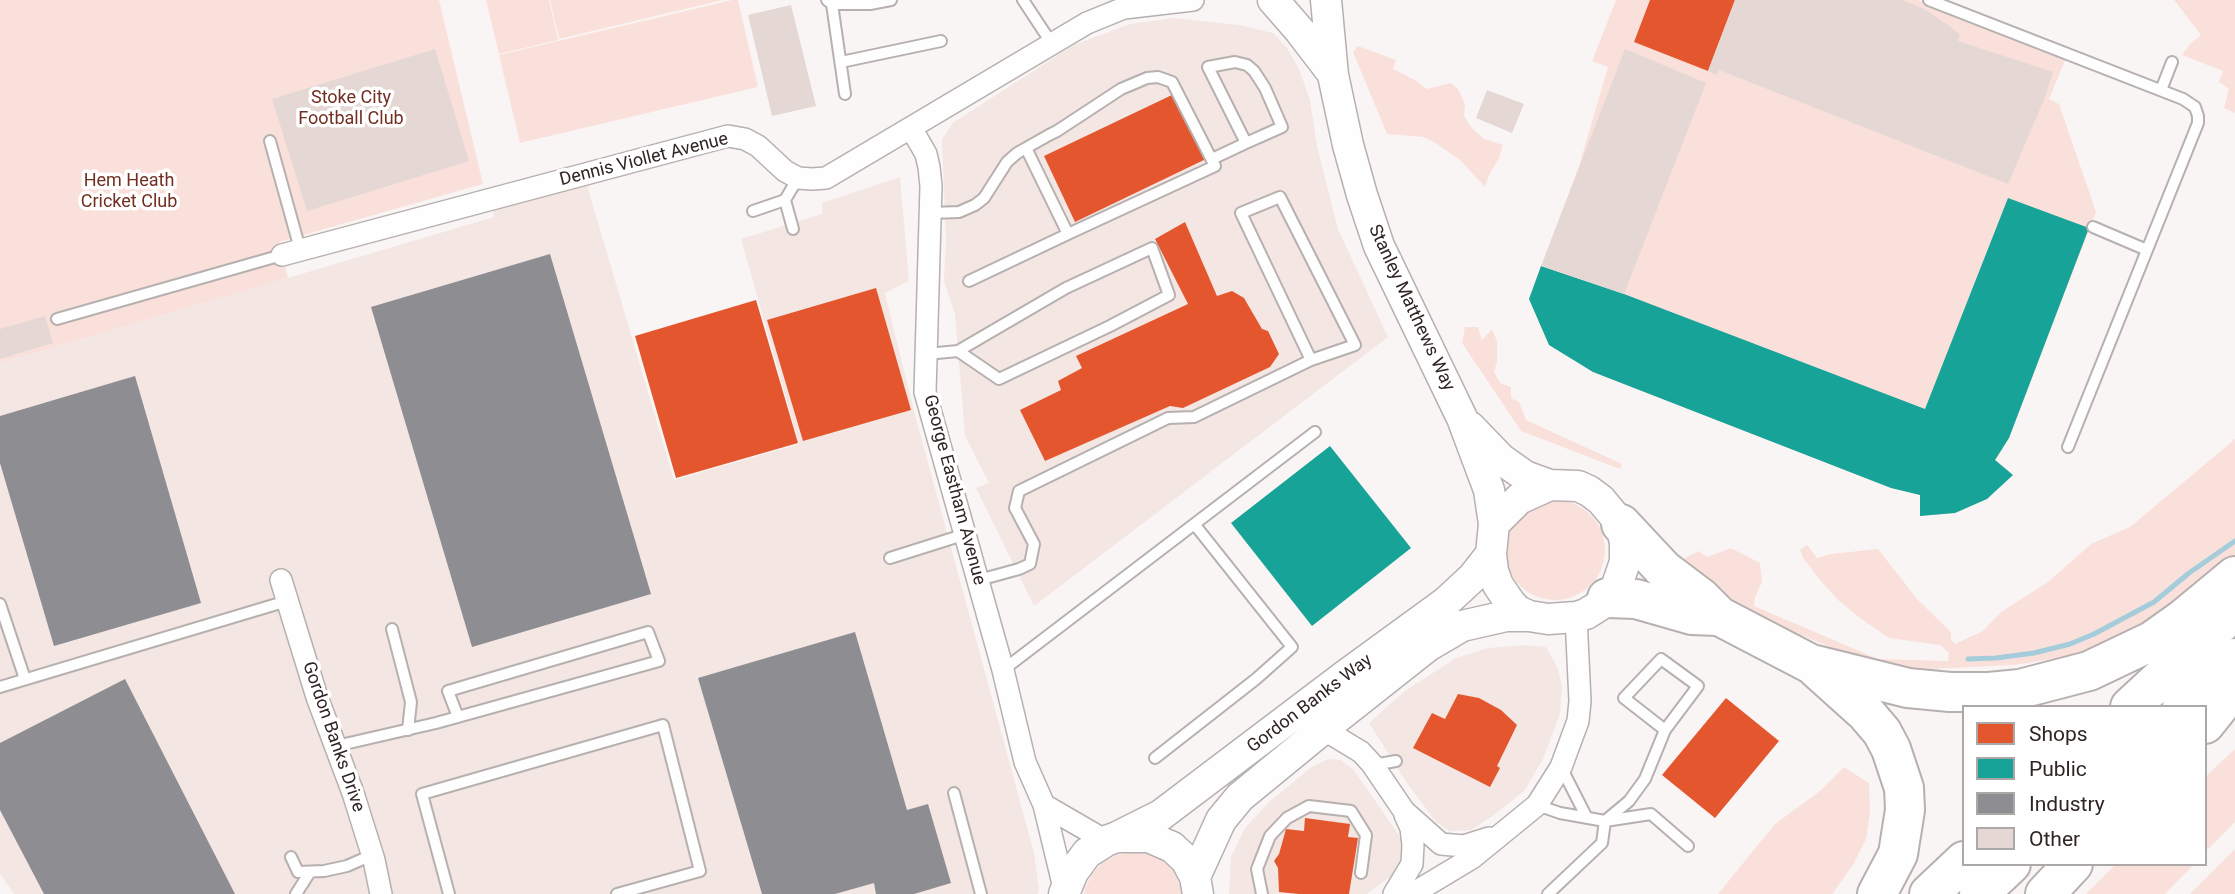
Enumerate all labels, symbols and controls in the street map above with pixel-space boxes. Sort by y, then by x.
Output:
park label: Stoke City Football Club [298,87,404,130]
street label: Dennis Viollet Avenue [557,129,731,191]
park label: Hem Heath Cricket Club [81,170,177,212]
street label: Stanley Matthews Way [1363,221,1459,395]
street label: George Eastham Avenue [918,392,990,588]
street label: Gordon Banks Way [1243,650,1377,758]
street label: Gordon Banks Drive [297,659,369,815]
legend [1962,705,2207,866]
text: Shops [2029,722,2088,746]
text: Public [2029,757,2087,781]
text: Industry [2029,792,2105,816]
text: Other [2029,827,2080,851]

